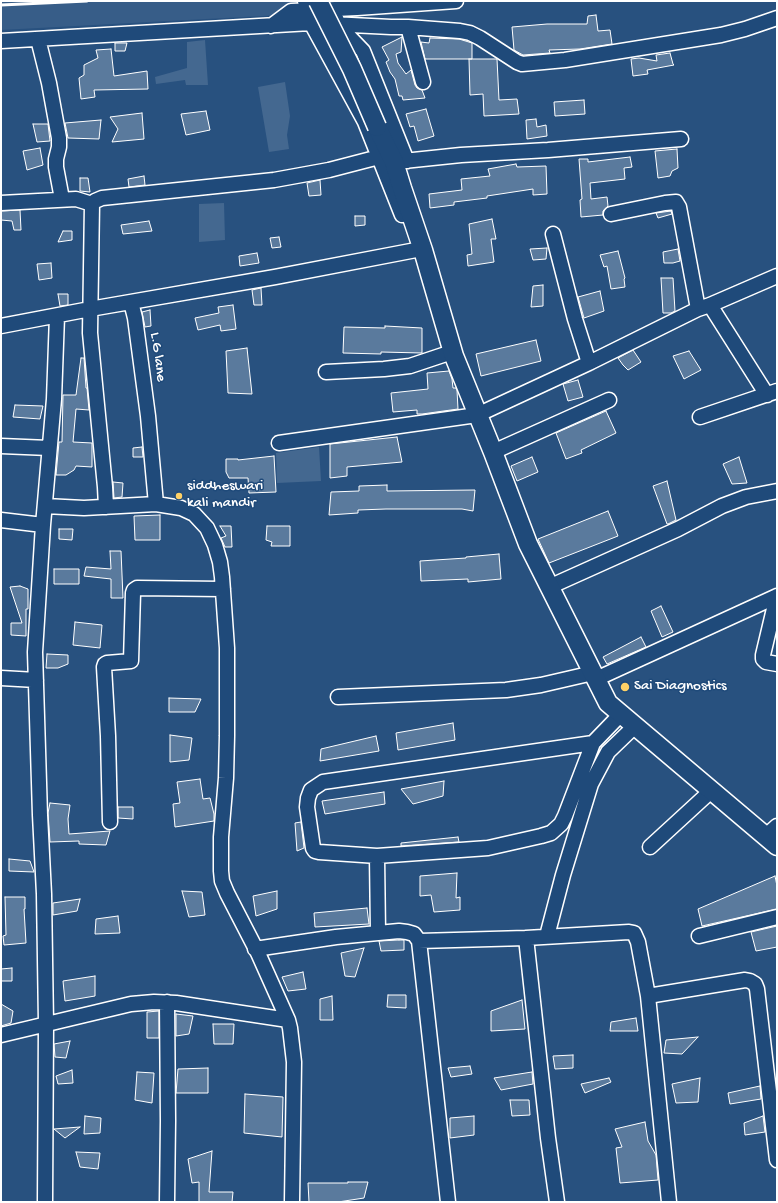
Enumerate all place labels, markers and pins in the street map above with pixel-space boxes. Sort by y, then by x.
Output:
place label: siddheswari kali mandir [187,478,263,513]
marker: siddheswari kali mandir [174,491,184,501]
place label: Sai Diagnostics [634,678,726,696]
marker: Sai Diagnostics [619,681,631,693]

